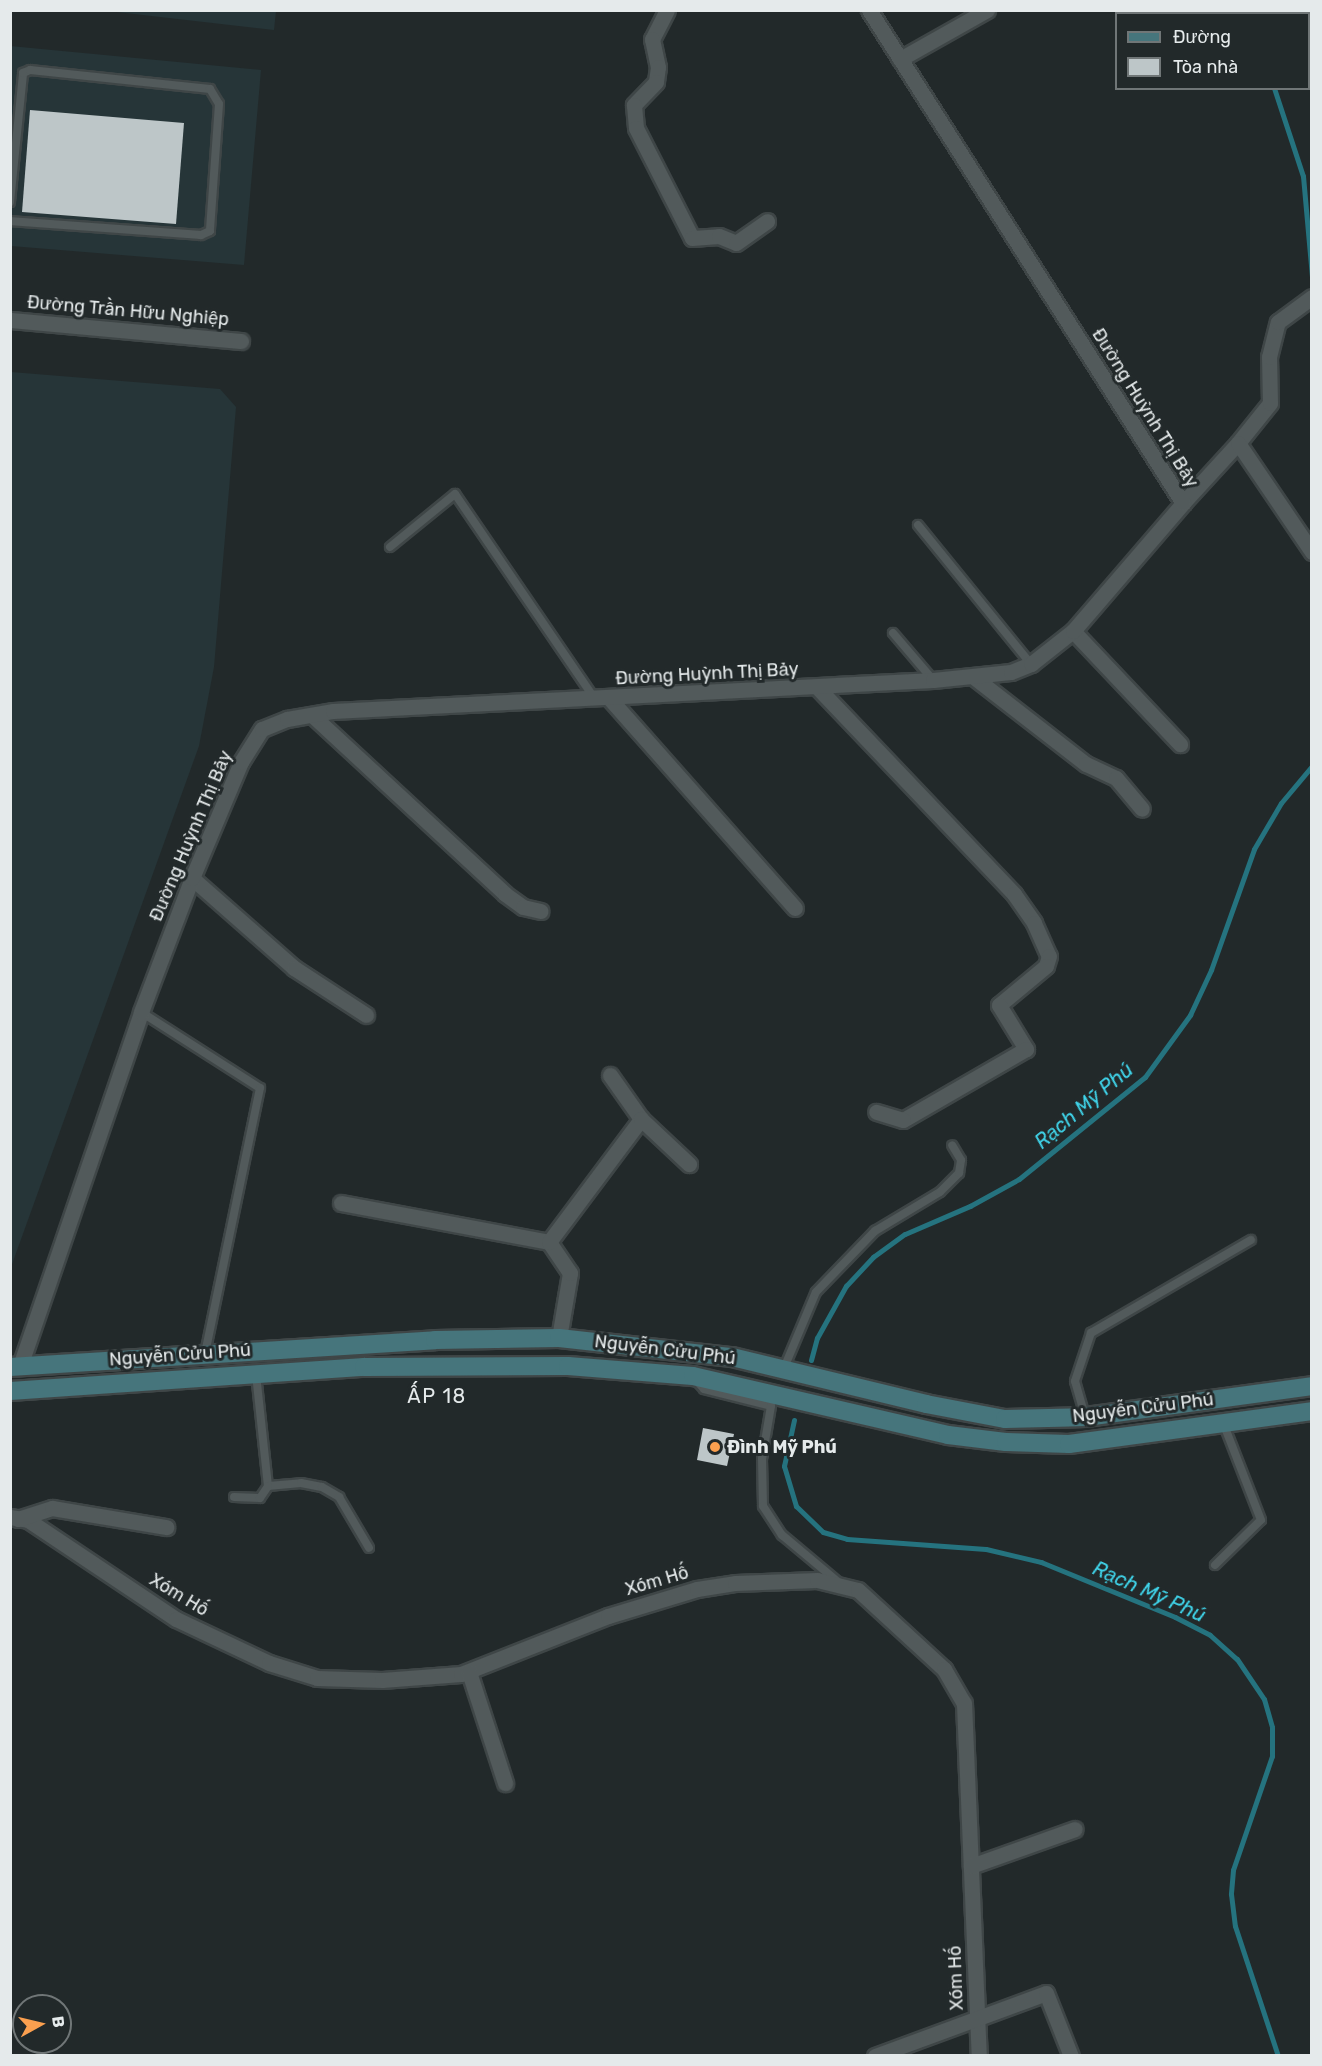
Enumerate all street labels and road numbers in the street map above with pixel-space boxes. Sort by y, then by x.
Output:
street label: Đường Trần Hữu Nghiệp [26,291,230,331]
street label: Đường Huỳnh Thị Bảy [1087,324,1203,492]
street label: Đường Huỳnh Thị Bảy [615,658,799,690]
street label: Đường Huỳnh Thị Bảy [145,747,237,925]
street label: Nguyễn Cửu Phú [593,1331,737,1369]
street label: Nguyễn Cửu Phú [109,1339,251,1371]
street label: Nguyễn Cửu Phú [1071,1389,1215,1427]
street label: Xóm Hố [623,1562,691,1600]
street label: Xóm Hố [146,1569,212,1621]
street label: Xóm Hố [944,1945,968,2011]

